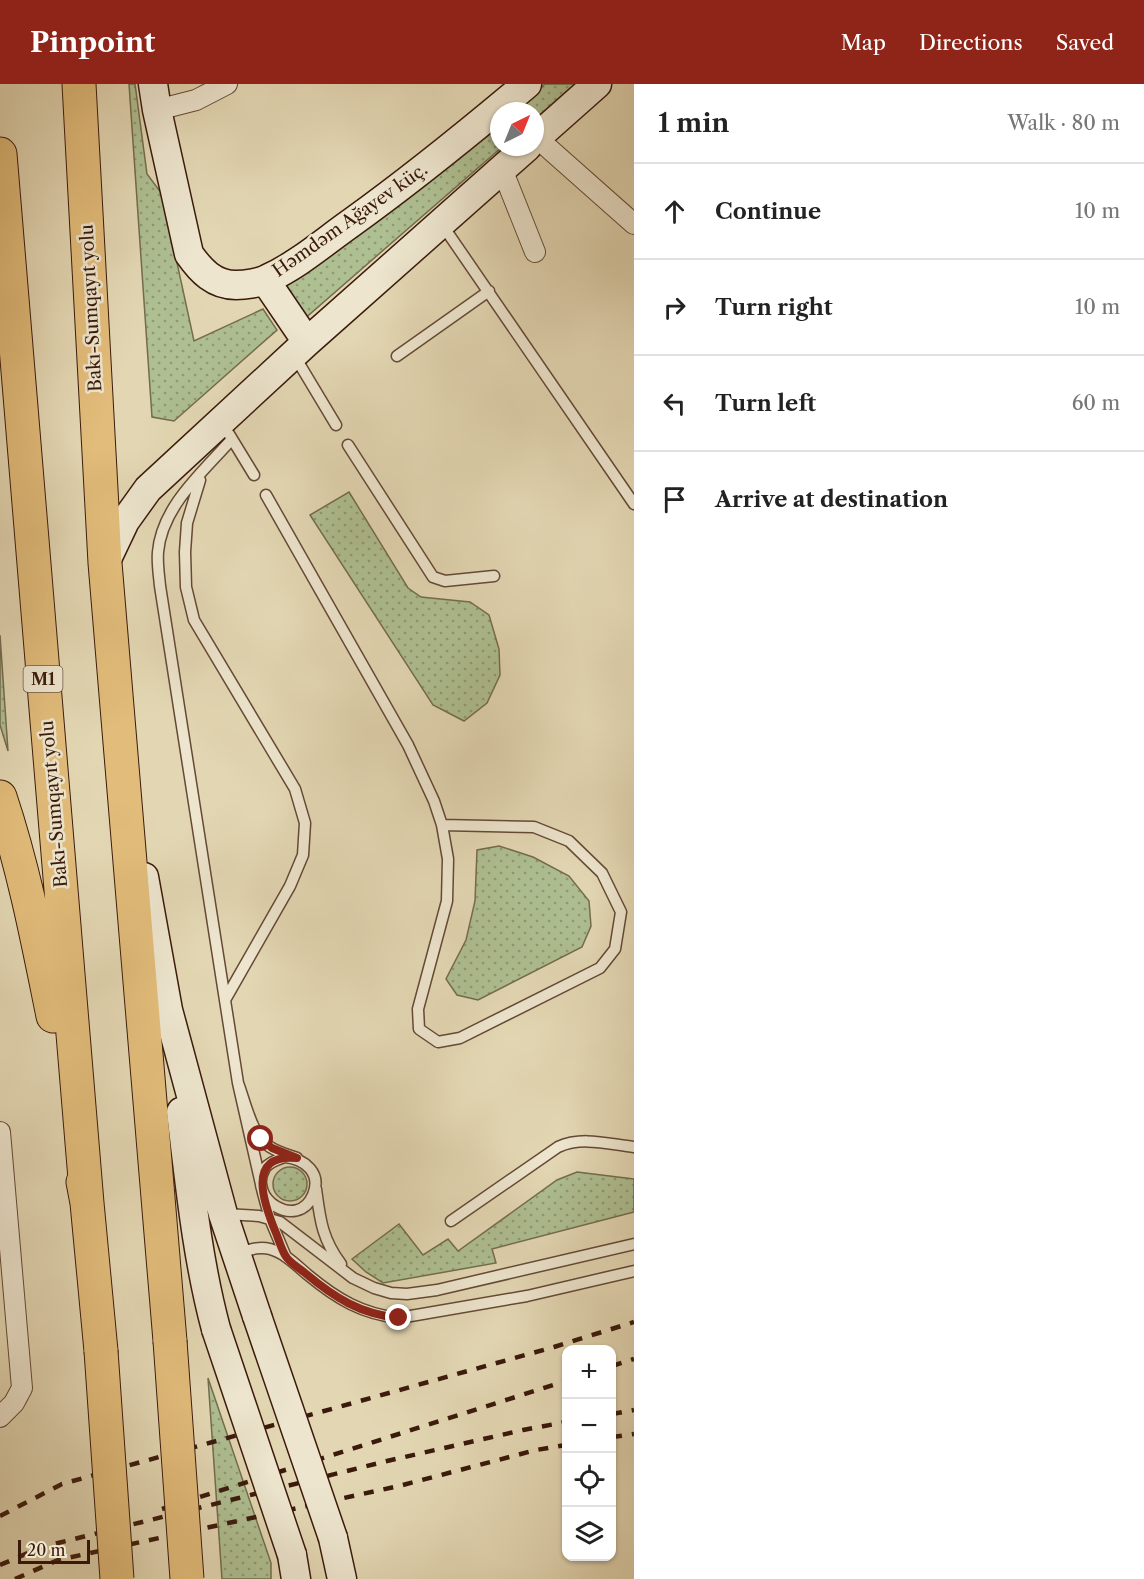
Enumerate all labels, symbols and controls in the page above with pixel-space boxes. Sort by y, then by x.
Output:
text: Pinpoint [30,25,155,59]
text: Map [841,30,886,55]
text: Directions [919,30,1023,55]
text: Saved [1056,30,1114,55]
north arrow [490,102,544,156]
text: 1 min [658,107,729,139]
text: Walk · 80 m [1007,111,1120,135]
street label: Həmdəm Ağayev küç. [268,158,432,282]
icon: ahead [658,195,691,228]
text: Continue [715,198,821,225]
text: 10 m [1075,199,1120,223]
street label: Bakı-Sumqayıt yolu [76,224,106,392]
icon: right [658,291,691,324]
text: Turn right [715,294,833,321]
text: 10 m [1075,295,1120,319]
icon: left [658,387,691,420]
text: Turn left [715,390,816,417]
text: 60 m [1072,391,1120,415]
icon: arrive [658,483,691,516]
text: Arrive at destination [715,486,948,513]
road number: M1 [24,666,63,692]
street label: Bakı-Sumqayıt yolu [36,719,72,889]
route start [247,1125,273,1151]
route end [385,1304,411,1330]
map controls [562,1345,616,1561]
button: + [562,1345,616,1399]
button: − [562,1399,616,1453]
button: locate [562,1453,616,1507]
button: layers [562,1507,616,1561]
scale bar [18,1537,90,1564]
text: 20 m [27,1540,66,1560]

